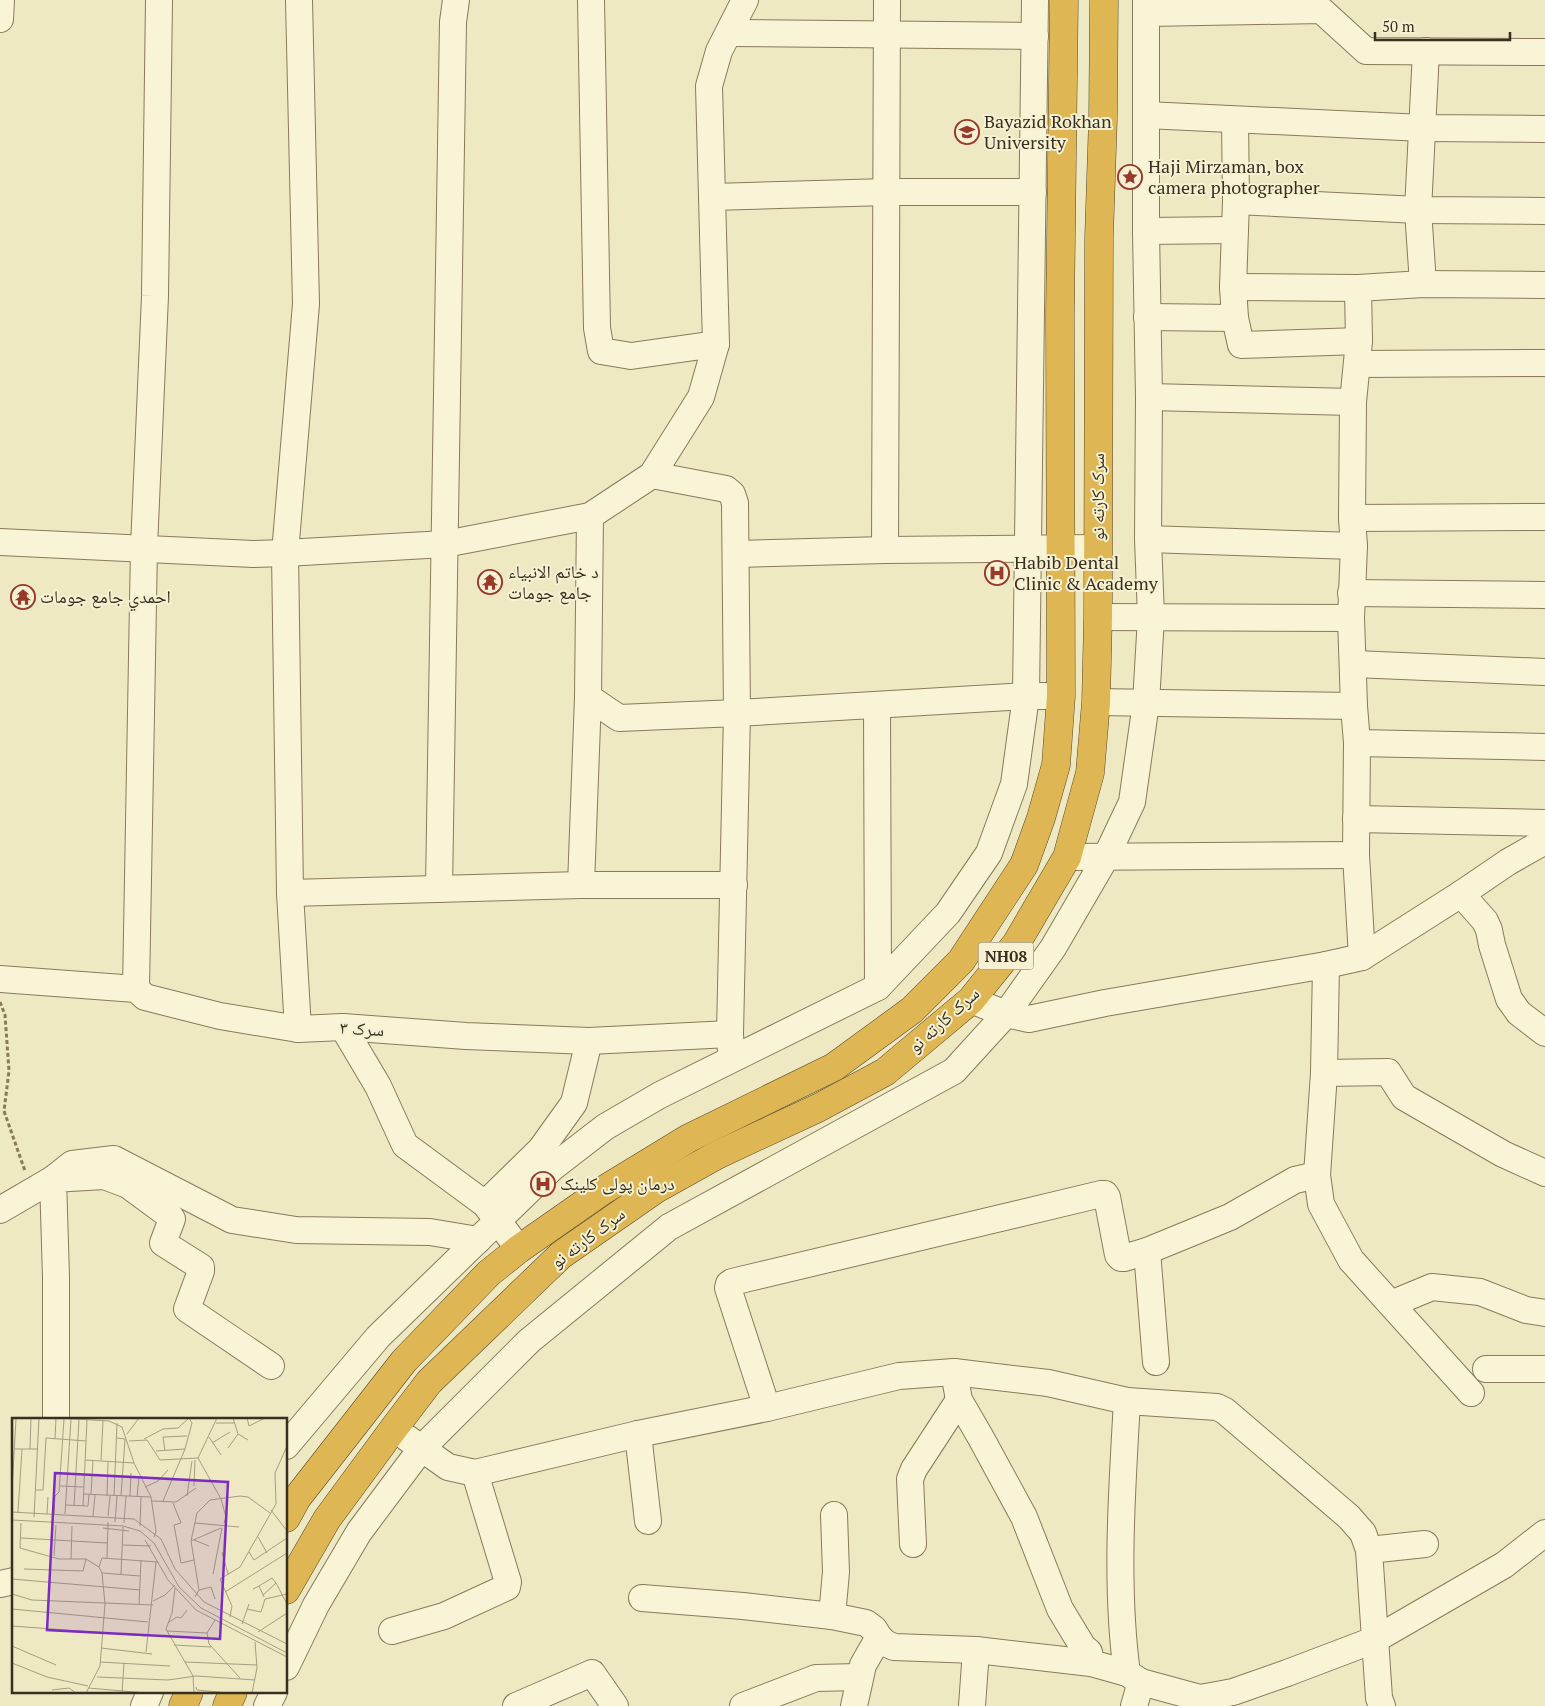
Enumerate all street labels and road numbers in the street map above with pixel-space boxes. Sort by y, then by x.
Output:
street label: سرک کارته نو [1085,453,1109,541]
road number: NH08 [978,942,1034,969]
street label: سرک کارته نو [903,981,984,1057]
street label: سرک ۳ [339,1015,385,1041]
street label: سرک کارته نو [545,1201,630,1273]

